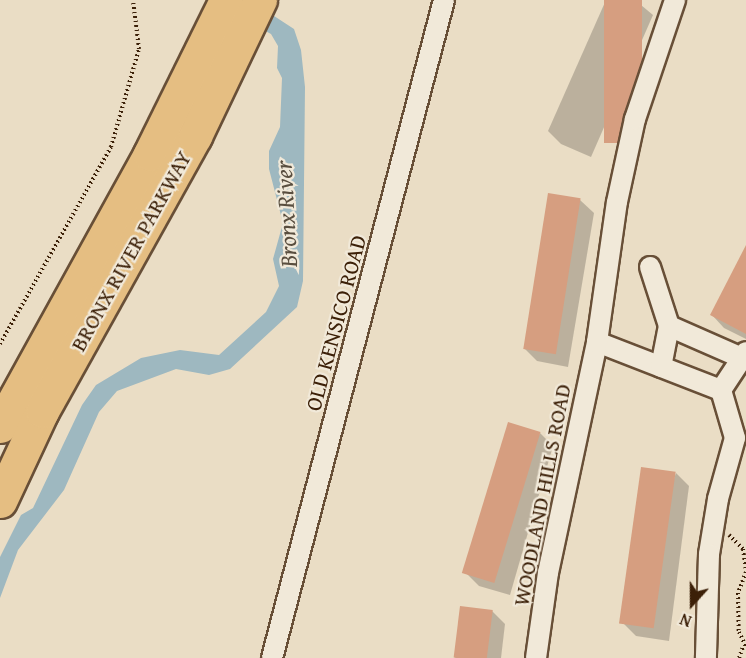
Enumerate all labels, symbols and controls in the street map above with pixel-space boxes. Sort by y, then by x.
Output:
street label: BRONX RIVER PARKWAY [65,146,197,356]
water label: Bronx River [269,160,303,268]
street label: OLD KENSICO ROAD [300,232,372,414]
street label: WOODLAND HILLS ROAD [508,382,576,608]
north arrow [662,574,722,634]
text: N [676,608,695,634]

